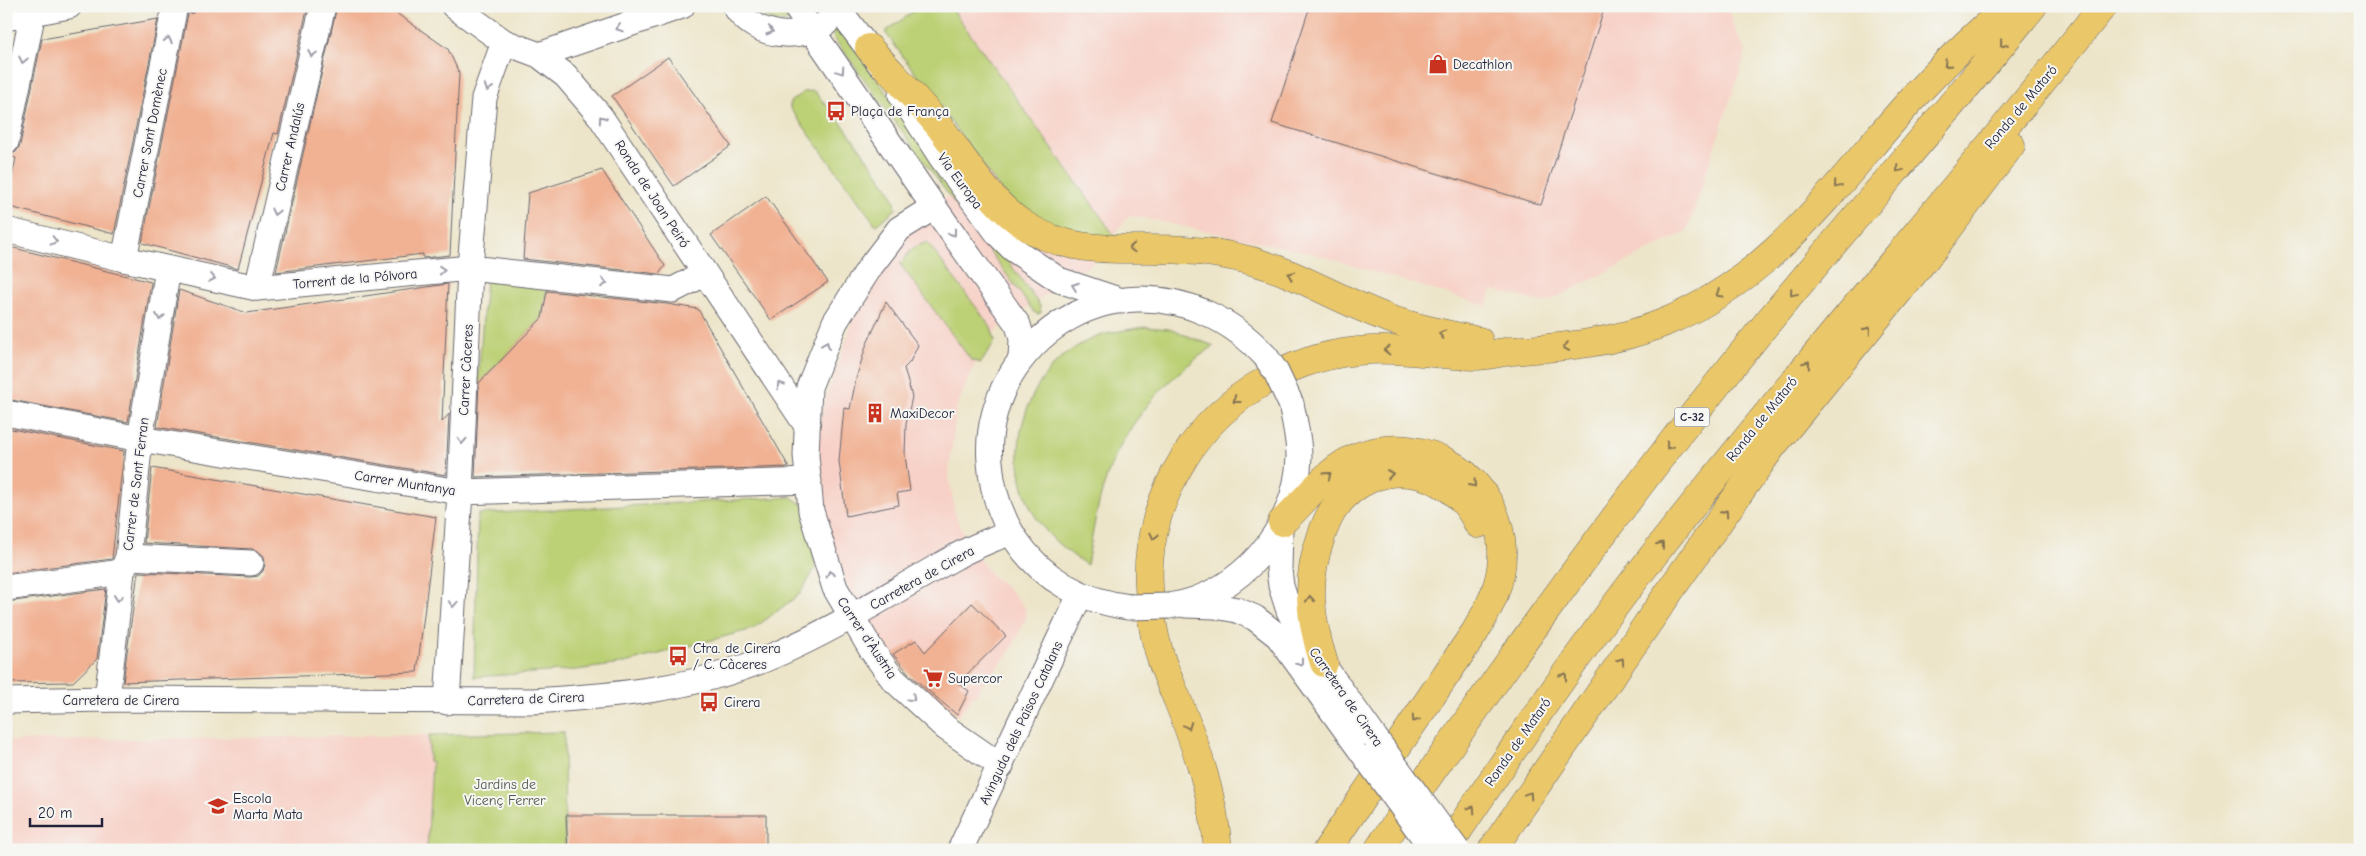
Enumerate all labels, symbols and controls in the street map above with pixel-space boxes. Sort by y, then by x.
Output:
one-way arrow [615,22,624,32]
one-way arrow [765,26,773,36]
one-way arrow [162,35,173,44]
one-way arrow [2000,38,2008,47]
one-way arrow [307,49,318,58]
shop icon: Decathlon [1427,53,1449,75]
one-way arrow [19,55,29,64]
place label: Decathlon [1453,56,1513,73]
one-way arrow [1944,58,1953,67]
street label: Ronda de Mataró [1981,62,2061,152]
one-way arrow [835,65,844,75]
street label: Carrer Sant Domènec [129,67,171,199]
one-way arrow [483,83,494,92]
bus stop icon: Plaça de França [825,100,847,122]
street label: Carrer Andalús [272,101,308,193]
place label: Plaça de França [851,103,949,120]
one-way arrow [599,115,608,125]
street label: Ronda de Joan Peiró [611,137,693,251]
street label: Via Europa [934,149,986,213]
one-way arrow [1896,163,1904,172]
one-way arrow [1834,179,1843,188]
one-way arrow [270,207,281,216]
one-way arrow [947,228,956,237]
one-way arrow [49,236,57,246]
one-way arrow [1128,243,1136,253]
street label: Torrent de la Pólvora [292,265,418,293]
one-way arrow [439,265,447,276]
one-way arrow [1287,271,1296,282]
one-way arrow [207,272,216,283]
one-way arrow [600,277,608,288]
one-way arrow [1072,282,1080,292]
one-way arrow [1790,287,1799,296]
one-way arrow [1715,288,1724,298]
one-way arrow [156,313,166,321]
street label: Carrer Càceres [455,324,477,416]
one-way arrow [1862,327,1870,336]
one-way arrow [1438,329,1447,340]
one-way arrow [820,341,830,350]
one-way arrow [1562,341,1570,352]
one-way arrow [1383,345,1391,355]
one-way arrow [1801,361,1809,370]
street label: Ronda de Mataró [1723,373,1801,465]
one-way arrow [777,382,786,391]
one-way arrow [1233,394,1242,402]
building icon: MaxiDecor [864,402,886,424]
place label: MaxiDecor [890,405,955,422]
road number: C-32 [1674,408,1710,427]
street label: Carrer de Sant Ferran [119,416,153,552]
one-way arrow [457,438,468,446]
one-way arrow [1666,440,1675,450]
street label: Carrer Muntanya [353,467,457,499]
one-way arrow [1385,469,1394,479]
one-way arrow [1323,472,1332,481]
one-way arrow [1468,478,1477,487]
one-way arrow [1719,510,1727,519]
one-way arrow [1149,531,1160,540]
street label: Carretera de Cirera [867,542,977,614]
one-way arrow [1656,542,1665,551]
one-way arrow [826,571,836,579]
street label: Carrer d'Àustria [833,594,901,682]
one-way arrow [113,595,124,603]
one-way arrow [1305,595,1316,603]
one-way arrow [447,600,458,608]
street label: Avinguda dels Països Catalans [976,638,1067,808]
place label: Ctra. de Cirera / C. Càceres [693,640,781,673]
street label: Carretera de Cirera [1305,644,1387,750]
bus stop icon: Ctra. de Cirera / C. Càceres [667,645,689,667]
one-way arrow [1294,657,1303,666]
one-way arrow [1615,657,1624,667]
supermarket icon: Supercor [922,667,944,689]
place label: Supercor [948,670,1003,687]
one-way arrow [1558,672,1567,682]
street label: Carretera de Cirera [467,688,585,710]
bus stop icon: Cirera [698,691,720,713]
street label: Carretera de Cirera [62,692,180,709]
one-way arrow [907,693,916,702]
place label: Cirera [724,694,761,711]
street label: Ronda de Mataró [1481,694,1555,790]
one-way arrow [1412,713,1421,723]
one-way arrow [1182,722,1192,730]
park label: Jardins de Vicenç Ferrer [464,776,546,809]
place label: Escola Marta Mata [233,790,303,823]
one-way arrow [1523,791,1532,800]
school or university icon: Escola Marta Mata [207,795,229,817]
scale bar [30,796,102,828]
text: 20 m [38,804,72,822]
one-way arrow [1466,806,1475,815]

